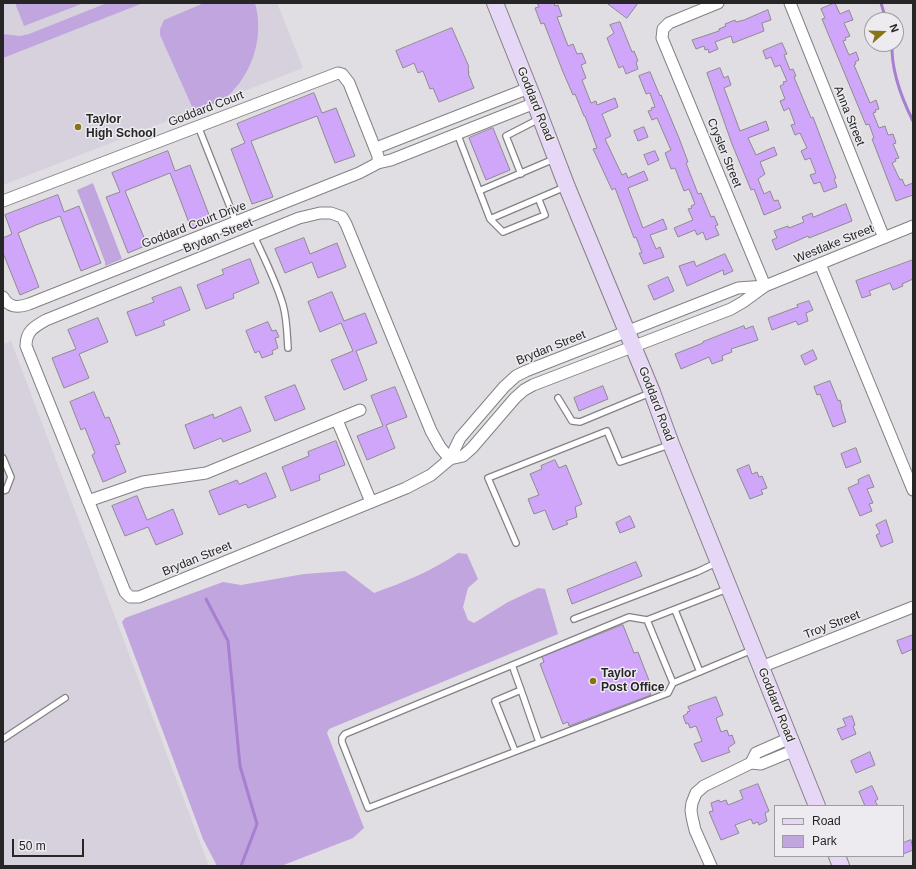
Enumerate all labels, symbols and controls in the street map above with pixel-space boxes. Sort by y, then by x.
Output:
north arrow [864,12,904,52]
text: N [887,22,901,34]
street label: Goddard Road [514,65,556,143]
street label: Anna Street [830,84,868,148]
street label: Goddard Court [166,88,246,130]
place label: Taylor High School [86,113,156,141]
street label: Crysler Street [704,116,744,190]
marker: Taylor High School [73,122,83,132]
street label: Goddard Court Drive [140,198,248,252]
street label: Brydan Street [181,216,255,256]
street label: Westlake Street [792,222,876,266]
street label: Brydan Street [514,328,588,368]
street label: Goddard Road [635,365,677,443]
street label: Brydan Street [160,539,234,579]
street label: Troy Street [802,608,862,642]
street label: Goddard Road [755,666,797,744]
place label: Taylor Post Office [601,667,664,695]
marker: Taylor Post Office [588,676,598,686]
legend [774,805,904,857]
text: Road [812,814,841,828]
scale bar [14,831,86,857]
text: Park [812,834,837,848]
text: 50 m [19,839,46,853]

